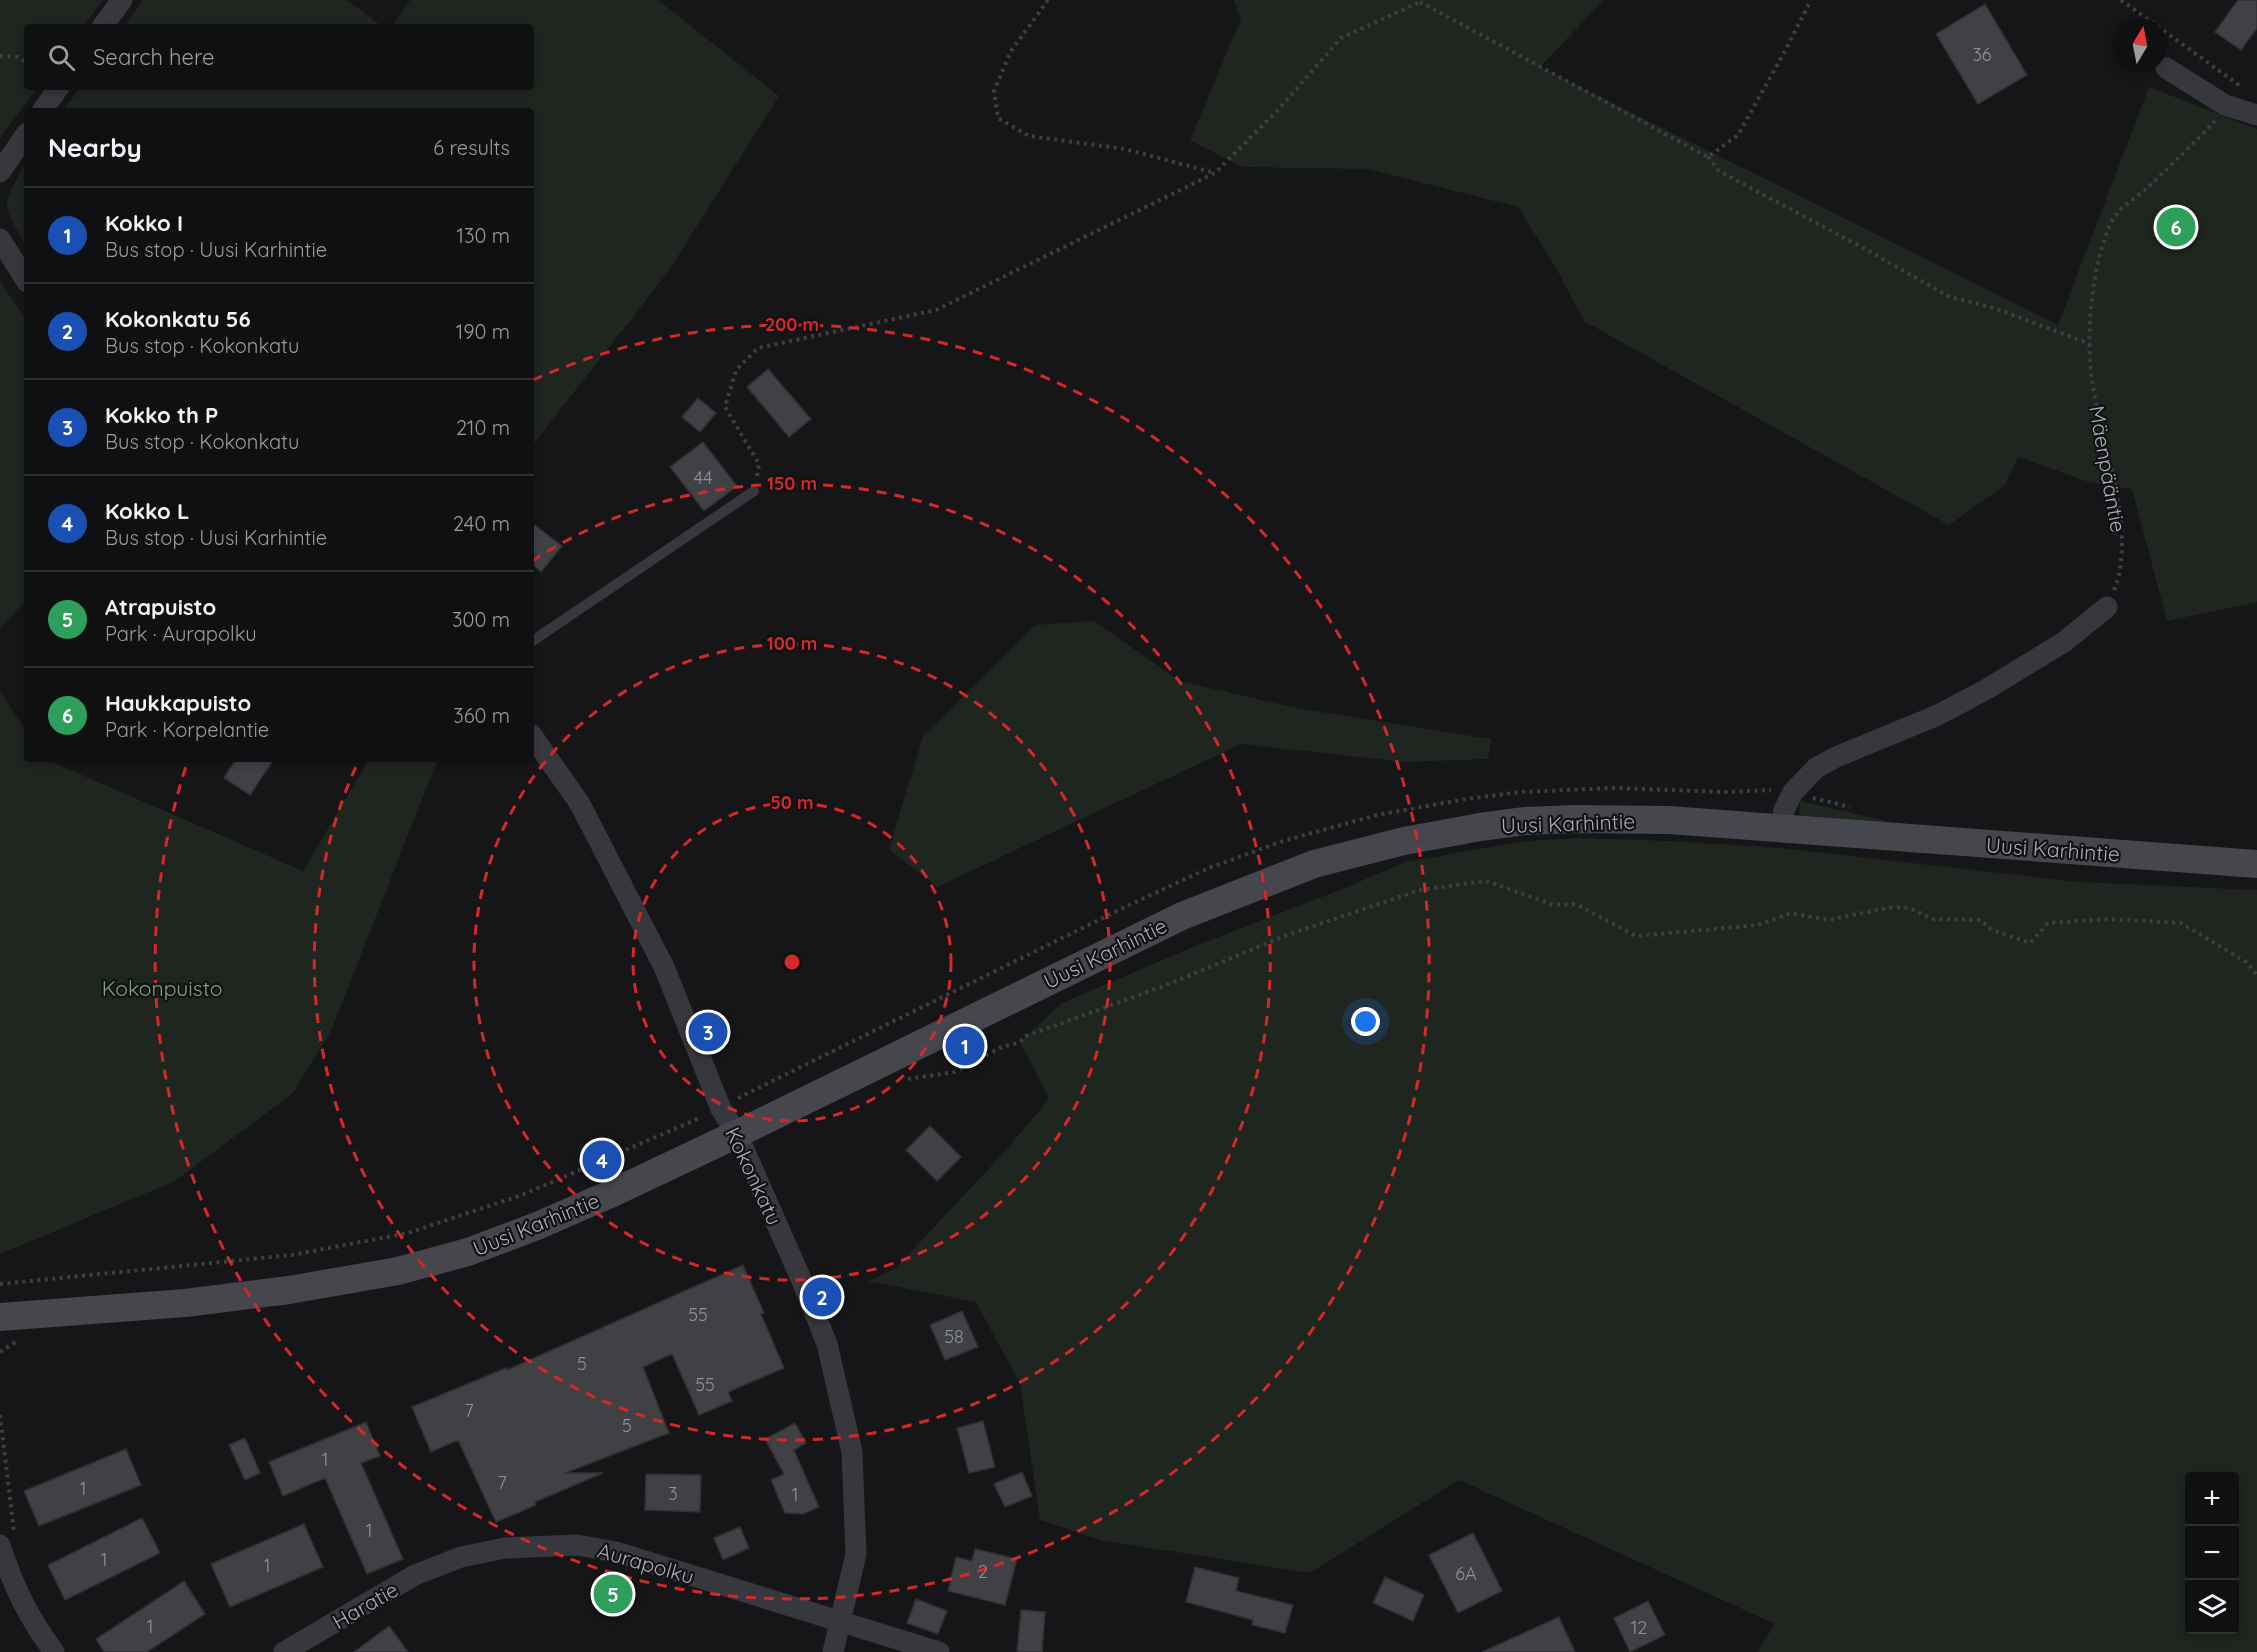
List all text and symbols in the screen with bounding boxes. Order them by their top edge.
north arrow [2113,18,2167,72]
search box [24,24,534,90]
icon: search [45,41,78,74]
text: Search here [93,43,214,71]
house number: 36 [1972,43,1992,66]
text: Nearby [48,131,142,164]
text: 6 results [433,135,510,160]
pin: 6 [2156,204,2196,250]
text: Kokko I [105,209,183,237]
text: 1 [64,223,71,248]
text: 130 m [457,223,510,248]
text: Bus stop · Uusi Karhintie [105,237,327,262]
text: Kokonkatu 56 [105,305,251,333]
text: 200 m [765,313,819,336]
text: 2 [62,319,73,344]
text: 190 m [456,319,510,344]
text: Bus stop · Kokonkatu [105,333,299,358]
text: Kokko th P [105,401,218,429]
street label: Mäenpääntie [2084,404,2132,534]
text: 3 [62,415,73,440]
text: 210 m [456,415,510,440]
text: Bus stop · Kokonkatu [105,429,299,454]
house number: 44 [694,466,712,489]
text: 150 m [767,472,817,495]
text: Kokko L [105,497,189,525]
text: 4 [62,511,73,536]
text: 240 m [453,511,510,536]
text: Bus stop · Uusi Karhintie [105,525,327,550]
text: Atrapuisto [105,593,216,621]
text: 5 [62,607,73,632]
text: 300 m [452,607,510,632]
text: Park · Aurapolku [105,621,257,646]
text: 100 m [767,632,817,655]
text: Haukkapuisto [105,689,251,717]
text: 6 [62,703,73,728]
text: 360 m [453,703,510,728]
text: Park · Korpelantie [105,717,269,742]
text: 50 m [770,791,814,814]
street label: Uusi Karhintie [1501,808,1635,838]
street label: Uusi Karhintie [1985,831,2121,867]
street label: Uusi Karhintie [1039,912,1171,994]
centre of rings [782,952,802,972]
park label: Kokonpuisto [102,975,222,1001]
your location [1351,1007,1380,1036]
pin: 3 [688,1010,728,1054]
pin: 1 [946,1024,984,1068]
street label: Kokonkatu [720,1123,788,1229]
pin: 4 [582,1138,622,1182]
street label: Uusi Karhintie [469,1187,603,1261]
pin: 2 [802,1274,842,1320]
house number: 55 [688,1303,708,1326]
house number: 58 [944,1325,964,1348]
house number: 5 [577,1352,587,1375]
house number: 55 [695,1373,715,1396]
house number: 7 [464,1399,474,1422]
house number: 5 [622,1414,632,1437]
house number: 1 [322,1448,328,1471]
house number: 7 [497,1471,507,1494]
map controls [2185,1472,2239,1634]
button: + [2185,1472,2239,1526]
house number: 1 [80,1477,86,1500]
house number: 3 [668,1482,678,1505]
house number: 1 [792,1483,798,1506]
house number: 1 [366,1519,372,1542]
button: − [2185,1526,2239,1580]
street label: Aurapolku [595,1537,697,1589]
house number: 1 [101,1548,107,1571]
house number: 1 [264,1554,270,1577]
house number: 2 [978,1560,988,1583]
house number: 6A [1455,1562,1477,1585]
pin: 5 [594,1572,632,1616]
street label: Haratie [327,1576,403,1634]
button: layers [2185,1580,2239,1634]
house number: 1 [147,1615,153,1638]
house number: 12 [1631,1616,1647,1639]

